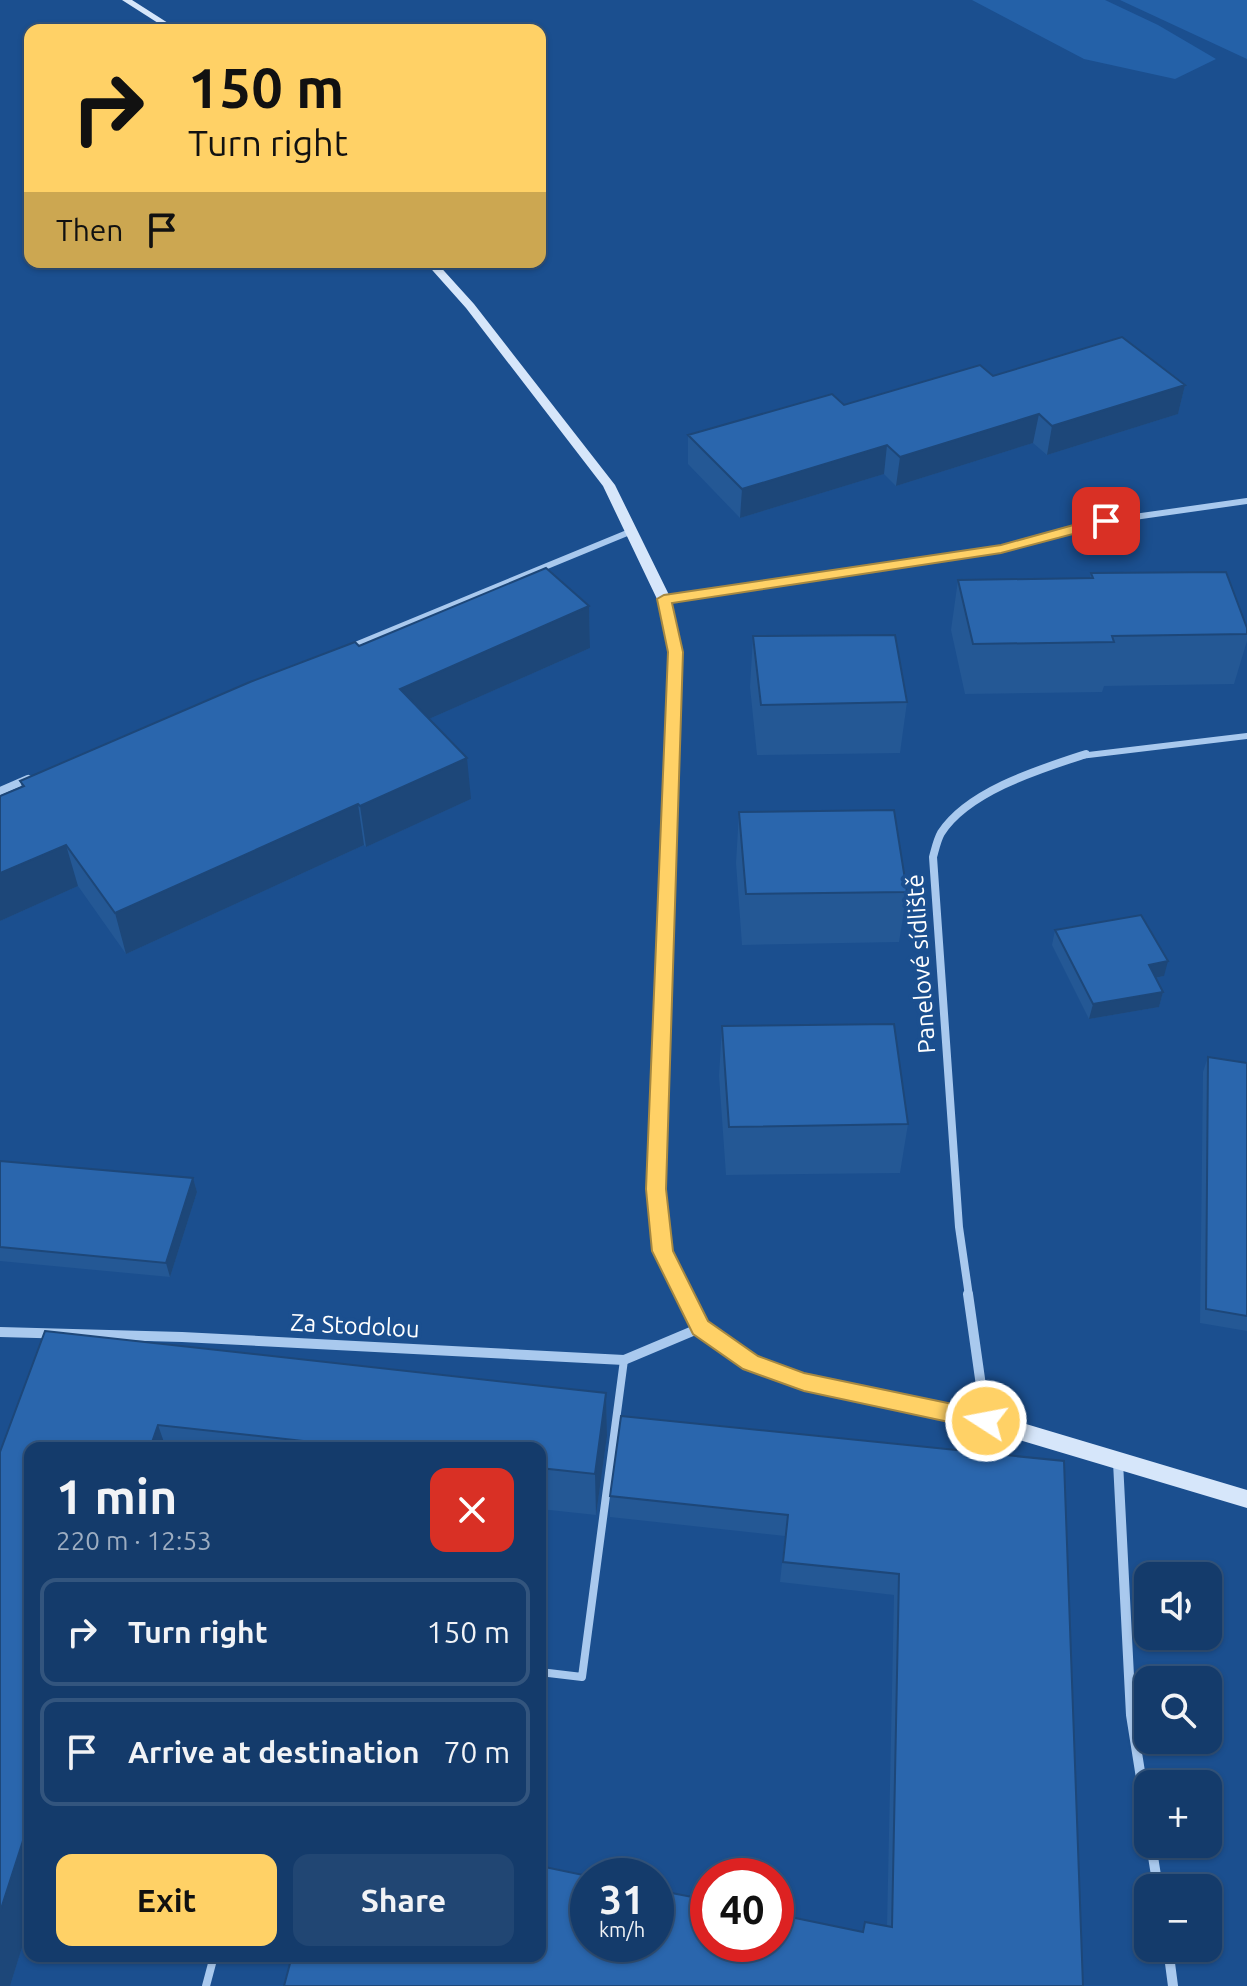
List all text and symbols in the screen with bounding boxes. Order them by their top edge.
icon: right [56,56,160,160]
text: 150 m [188,56,344,119]
text: Turn right [188,122,348,163]
icon: arrive [140,208,184,252]
text: Then [56,213,124,247]
pin [1072,487,1140,555]
icon: arrive [1084,499,1128,543]
street label: Panelové sídliště [901,874,940,1055]
street label: Za Stodolou [290,1309,420,1342]
position arrow [944,1379,1028,1463]
button: close [430,1468,514,1552]
text: 1 min [56,1469,177,1523]
text: 220 m · 12:53 [56,1526,212,1555]
map controls [1134,1562,1222,1962]
button: sound [1134,1562,1222,1650]
icon: right [60,1610,104,1654]
text: Turn right [128,1615,268,1649]
text: 150 m [426,1615,510,1649]
button: search [1134,1666,1222,1754]
icon: arrive [60,1730,104,1774]
text: Arrive at destination [128,1735,420,1769]
text: 70 m [444,1735,510,1769]
button: + [1134,1770,1222,1858]
button: Exit [56,1854,277,1946]
button: Share [293,1854,514,1946]
speed limit sign: 40 [690,1858,794,1962]
button: − [1134,1874,1222,1962]
text: 31 [599,1877,645,1922]
text: km/h [599,1918,645,1941]

